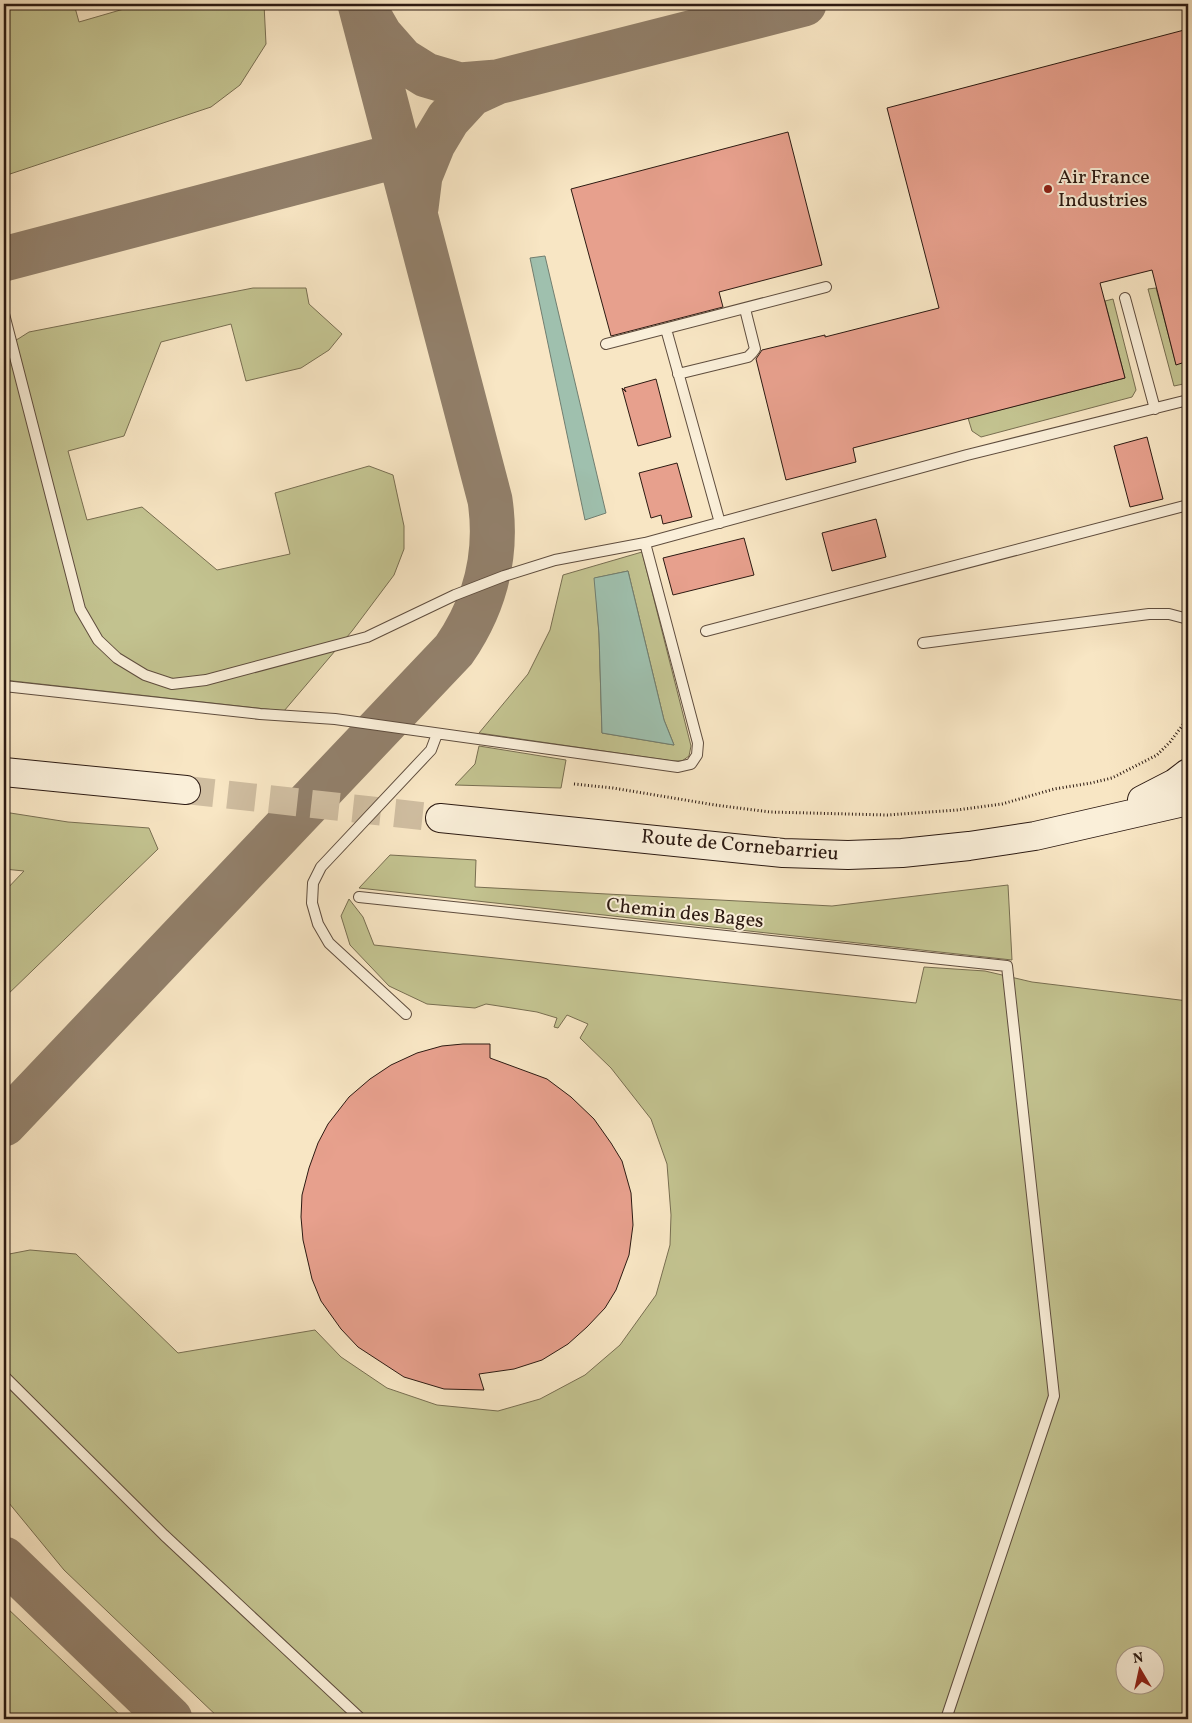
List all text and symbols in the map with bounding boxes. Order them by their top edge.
place label: Air France Industries [1058,164,1150,215]
marker: Air France Industries [1042,183,1054,195]
street label: Route de Cornebarrieu [640,823,840,869]
street label: Chemin des Bages [605,892,765,936]
north arrow [1114,1646,1164,1696]
text: N [1132,1648,1145,1669]

